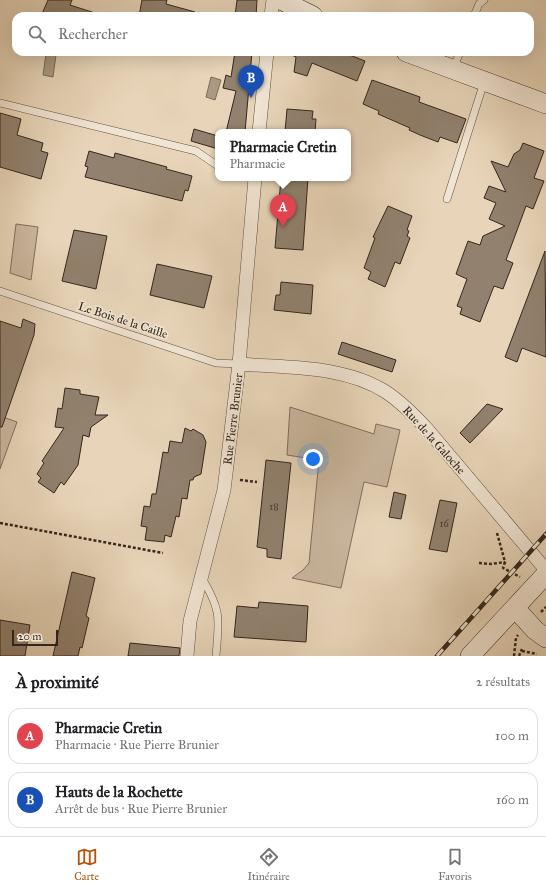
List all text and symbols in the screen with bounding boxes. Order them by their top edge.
search box [12,12,534,56]
icon: search [26,23,48,45]
text: Rechercher [58,25,128,43]
pin: B [238,65,264,98]
popup [215,129,351,181]
text: Pharmacie Cretin [229,138,337,156]
text: Pharmacie [229,156,285,172]
pin: A [270,194,296,227]
street label: Le Bois de la Caille [76,299,170,341]
street label: Rue Pierre Brunier [220,372,246,466]
street label: Rue de la Galoche [400,403,468,477]
your location [303,449,323,469]
house number: 18 [269,501,279,513]
house number: 16 [439,518,449,530]
scale bar [12,628,58,647]
text: 20 m [18,630,41,643]
text: À proximité [16,672,99,693]
text: 2 résultats [476,674,530,690]
text: Pharmacie Cretin [55,719,162,737]
text: A [26,728,34,744]
text: 100 m [495,728,529,744]
text: Pharmacie · Rue Pierre Brunier [55,737,219,753]
text: Hauts de la Rochette [55,783,183,801]
text: B [26,792,34,808]
text: 160 m [496,792,529,808]
text: Arrêt de bus · Rue Pierre Brunier [55,801,227,817]
tab: Carte [74,846,99,883]
tab: Itinéraire [247,846,290,883]
tab: Favoris [438,846,472,883]

